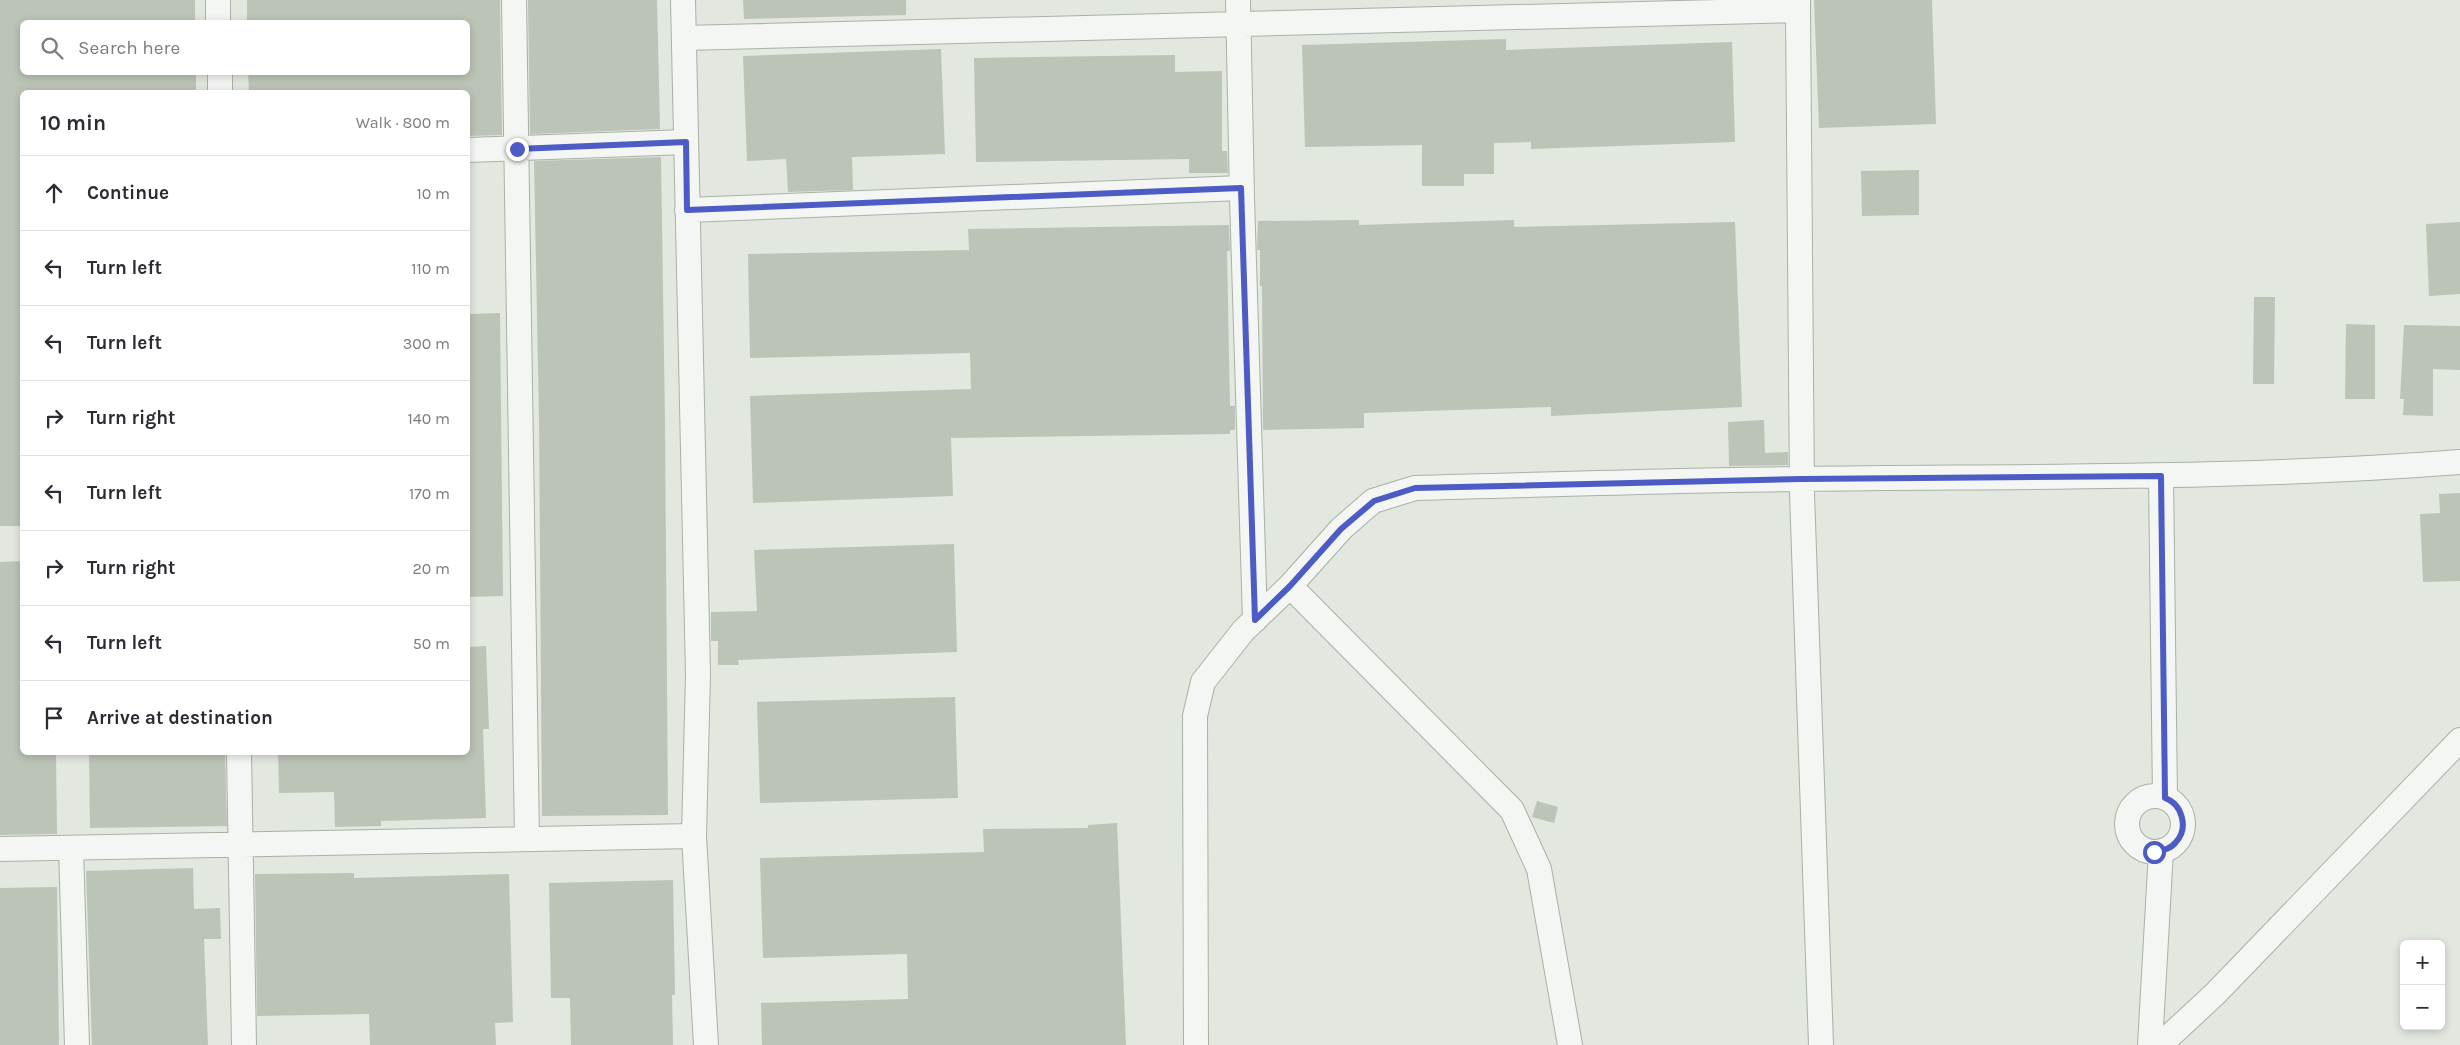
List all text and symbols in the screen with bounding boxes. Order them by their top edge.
search box [20,20,470,75]
icon: search [38,34,66,62]
text: Search here [78,37,180,59]
text: 10 min [40,111,106,135]
text: Walk · 800 m [356,113,450,132]
route end [506,138,529,161]
icon: ahead [40,179,68,207]
text: Continue [87,182,169,204]
text: 10 m [416,184,450,203]
icon: left [40,254,68,282]
text: Turn left [87,257,162,279]
text: 110 m [411,259,450,278]
icon: left [40,329,68,357]
text: Turn left [87,332,162,354]
text: 300 m [403,334,450,353]
icon: right [40,404,68,432]
text: Turn right [87,407,176,429]
text: 140 m [408,409,450,428]
icon: left [40,479,68,507]
text: Turn left [87,482,162,504]
text: 170 m [409,484,450,503]
icon: right [40,554,68,582]
text: Turn right [87,557,176,579]
text: 20 m [412,559,450,578]
icon: left [40,629,68,657]
text: Turn left [87,632,162,654]
text: 50 m [413,634,450,653]
icon: arrive [40,704,68,732]
text: Arrive at destination [87,707,273,729]
route start [2143,841,2166,864]
map controls [2400,940,2445,1030]
button: + [2400,940,2445,985]
button: − [2400,985,2445,1030]

